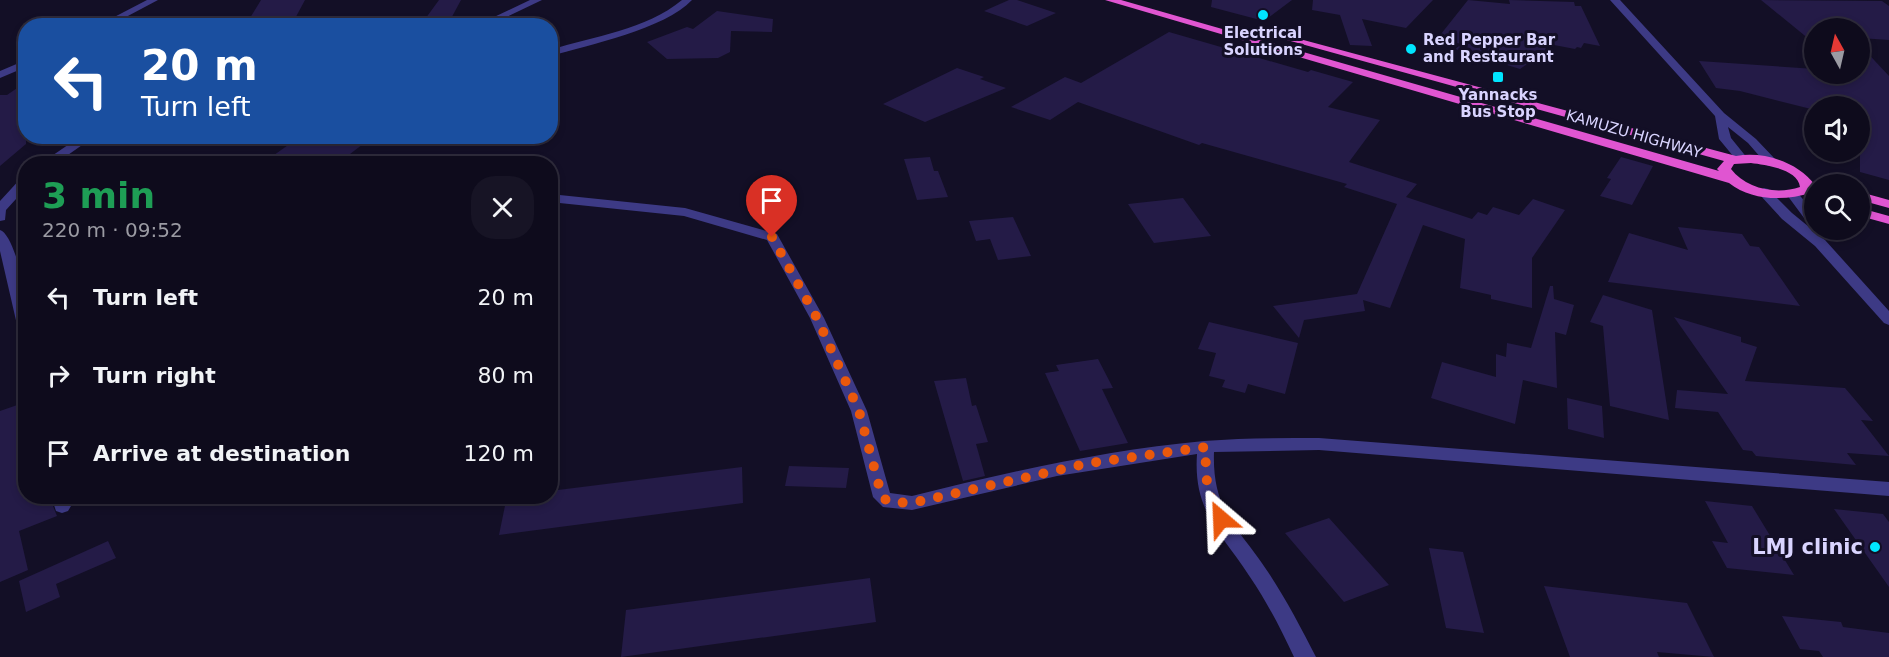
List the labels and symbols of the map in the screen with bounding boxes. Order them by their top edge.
marker: Electrical Solutions [1256,8,1270,22]
north arrow [1804,18,1870,84]
place label: Electrical Solutions [1223,24,1303,59]
place label: Red Pepper Bar and Restaurant [1423,31,1556,66]
marker: Red Pepper Bar and Restaurant [1404,42,1418,56]
marker: Yannacks Bus Stop [1491,70,1505,84]
place label: Yannacks Bus Stop [1458,86,1538,121]
street label: KAMUZU HIGHWAY [1564,106,1705,162]
pin [746,175,797,237]
position arrow [1189,487,1253,551]
place label: LMJ clinic [1752,535,1863,559]
marker: LMJ clinic [1868,540,1882,554]

